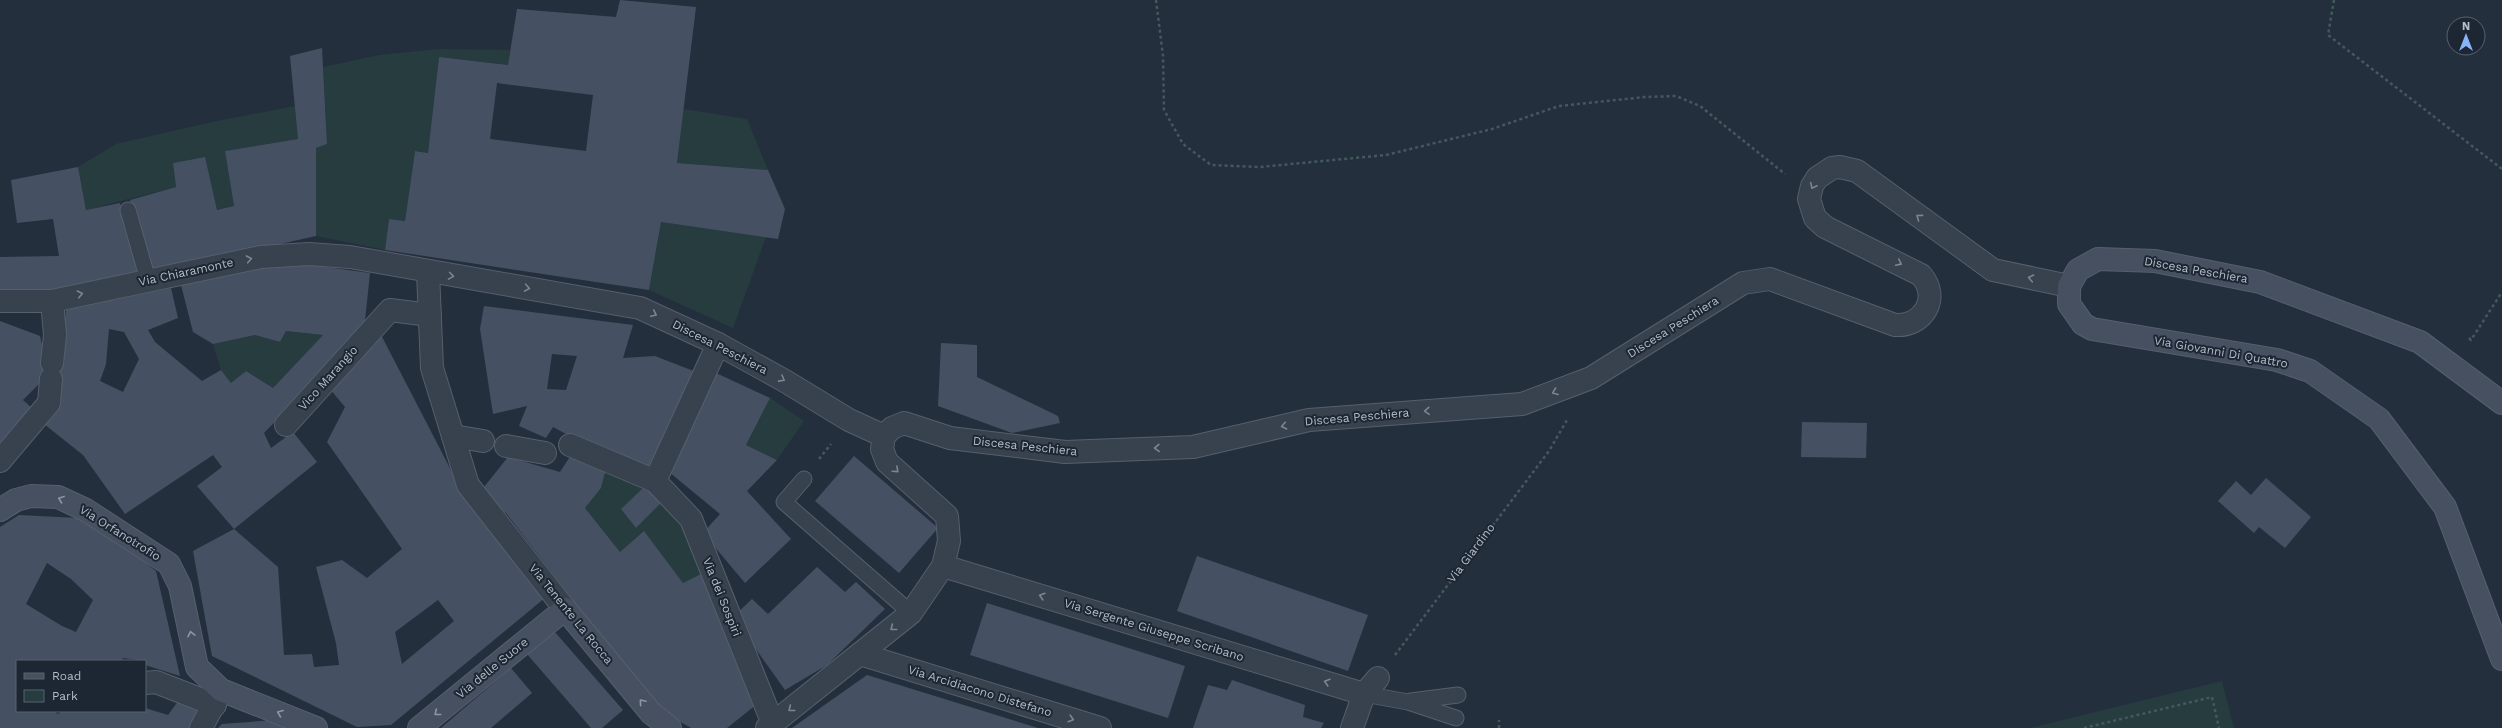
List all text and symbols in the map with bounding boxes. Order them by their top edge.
north arrow [2446,16,2486,56]
text: N [2462,20,2470,33]
one-way arrow [1810,182,1818,189]
one-way arrow [1917,215,1924,222]
street label: Discesa Peschiera [2143,254,2249,286]
street label: Via Chiaramonte [137,255,235,289]
one-way arrow [246,256,252,264]
one-way arrow [1895,258,1902,266]
one-way arrow [448,271,455,279]
one-way arrow [2028,275,2034,283]
one-way arrow [524,284,530,292]
one-way arrow [77,291,83,299]
street label: Discesa Peschiera [1625,293,1721,361]
one-way arrow [650,310,657,318]
street label: Discesa Peschiera [670,317,770,377]
street label: Via Giovanni Di Quattro [2153,333,2289,371]
street label: Vico Marangio [295,343,361,413]
one-way arrow [778,375,785,382]
one-way arrow [1551,387,1558,395]
street label: Discesa Peschiera [1304,405,1410,429]
one-way arrow [1424,406,1430,415]
one-way arrow [1281,421,1288,429]
street label: Discesa Peschiera [972,434,1078,458]
one-way arrow [1154,444,1160,453]
one-way arrow [891,465,899,473]
one-way arrow [58,495,65,503]
street label: Via Orfanotrofio [77,502,163,564]
street label: Via Giardino [1444,521,1498,585]
street label: Via dei Sospiri [700,556,744,638]
street label: Via Tenente La Rocca [526,561,616,667]
one-way arrow [1038,592,1045,601]
street label: Via Sergente Giuseppe Scribano [1062,596,1246,664]
one-way arrow [890,623,897,630]
one-way arrow [187,631,195,637]
street label: Via delle Suore [453,635,531,701]
legend [16,660,146,712]
street label: Via Arcidiacono Distefano [906,662,1054,720]
text: Road [52,669,81,683]
one-way arrow [1323,678,1330,687]
text: Park [52,689,78,703]
one-way arrow [639,699,646,707]
one-way arrow [789,704,796,711]
one-way arrow [434,709,441,716]
one-way arrow [277,710,284,718]
one-way arrow [1067,714,1074,723]

